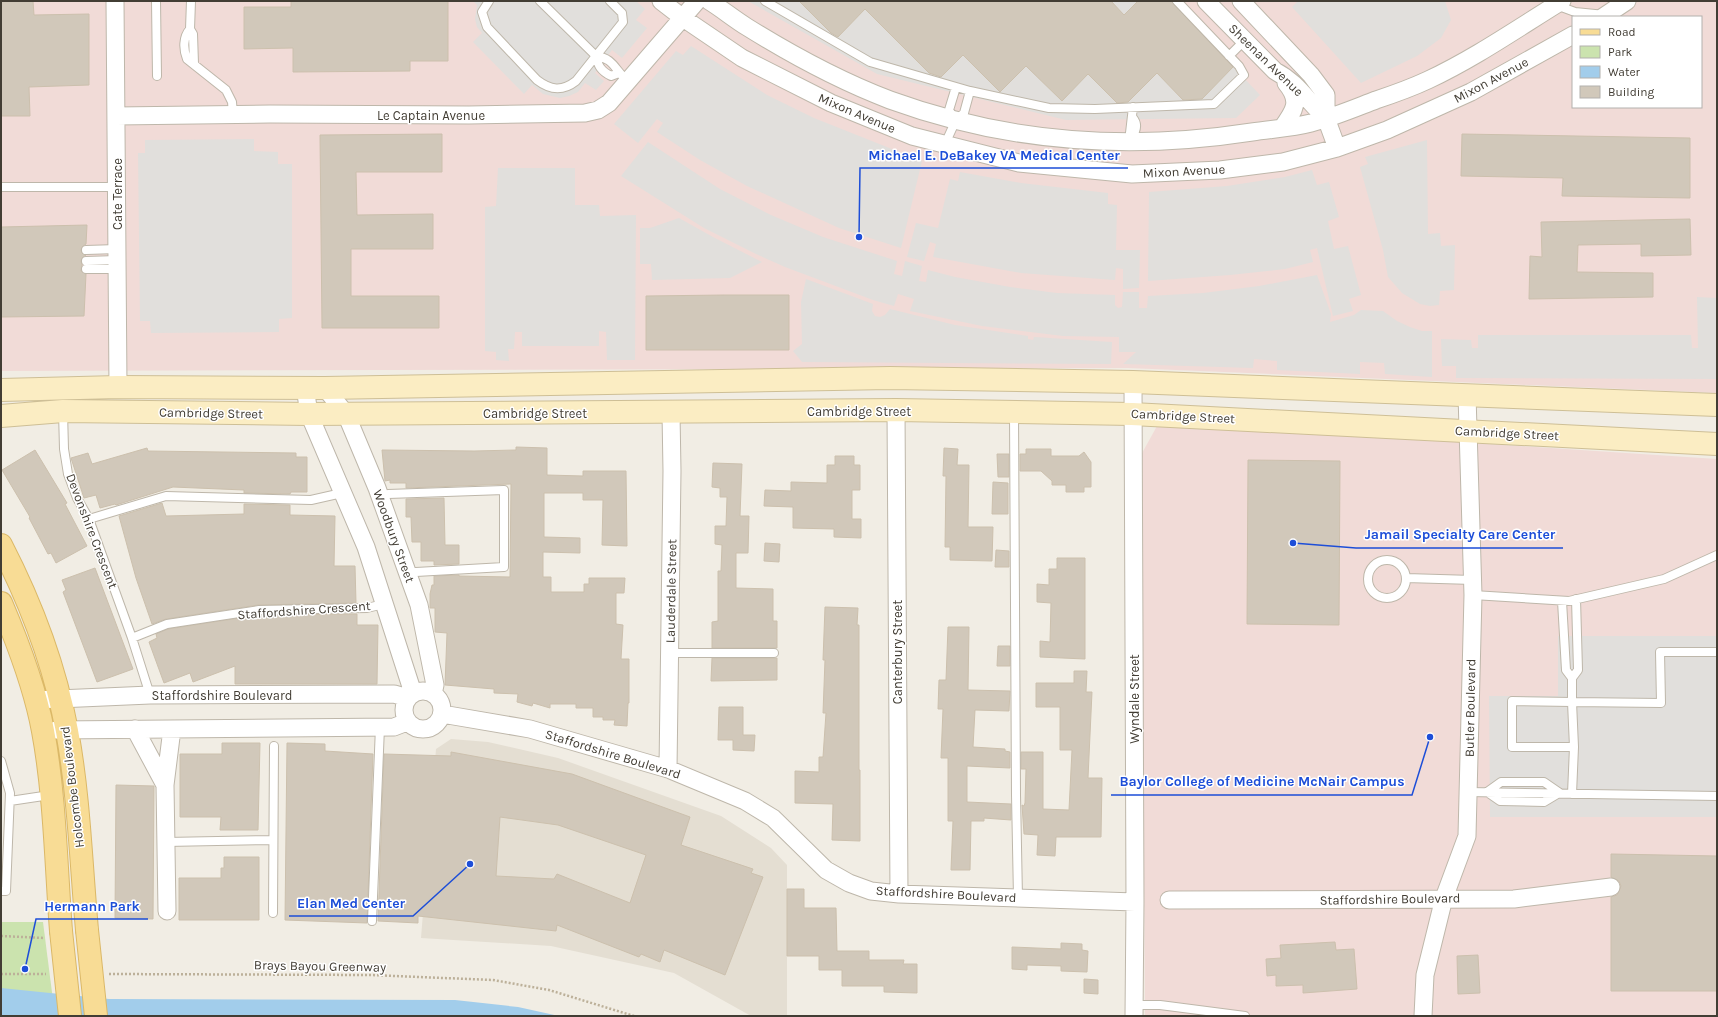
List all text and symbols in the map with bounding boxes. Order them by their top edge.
legend [1572,16,1702,108]
street label: Sheenan Avenue [1226,21,1307,100]
text: Road [1608,25,1636,39]
text: Park [1608,45,1633,59]
street label: Mixon Avenue [1451,54,1531,106]
text: Water [1608,65,1641,79]
text: Building [1608,85,1655,99]
street label: Mixon Avenue [816,90,898,136]
street label: Le Captain Avenue [377,108,485,123]
callout: Michael E. DeBakey VA Medical Center [860,142,1128,168]
text: Michael E. DeBakey VA Medical Center [868,147,1120,164]
street label: Cate Terrace [110,158,125,230]
street label: Mixon Avenue [1142,161,1226,181]
street label: Cambridge Street [807,404,911,419]
street label: Cambridge Street [159,405,263,421]
street label: Cambridge Street [483,406,587,421]
street label: Cambridge Street [1131,406,1235,426]
street label: Cambridge Street [1455,423,1559,443]
street label: Devonshire Crescent [63,471,121,591]
street label: Woodbury Street [370,487,418,585]
callout: Jamail Specialty Care Center [1356,522,1563,548]
text: Jamail Specialty Care Center [1365,526,1556,543]
street label: Lauderdale Street [663,539,679,643]
street label: Staffordshire Crescent [237,598,371,622]
street label: Canterbury Street [890,600,905,704]
street label: Wyndale Street [1127,654,1142,744]
street label: Butler Boulevard [1462,659,1478,757]
street label: Staffordshire Boulevard [152,688,292,703]
street label: Holcombe Boulevard [57,725,87,849]
street label: Staffordshire Boulevard [543,726,683,782]
callout: Baylor College of Medicine McNair Campus [1111,769,1412,795]
text: Baylor College of Medicine McNair Campus [1119,773,1405,790]
street label: Staffordshire Boulevard [875,883,1017,905]
callout: Elan Med Center [289,890,413,916]
street label: Staffordshire Boulevard [1319,890,1461,908]
callout: Hermann Park [36,893,148,919]
text: Elan Med Center [297,895,406,912]
text: Hermann Park [44,898,140,915]
street label: Brays Bayou Greenway [254,957,386,975]

